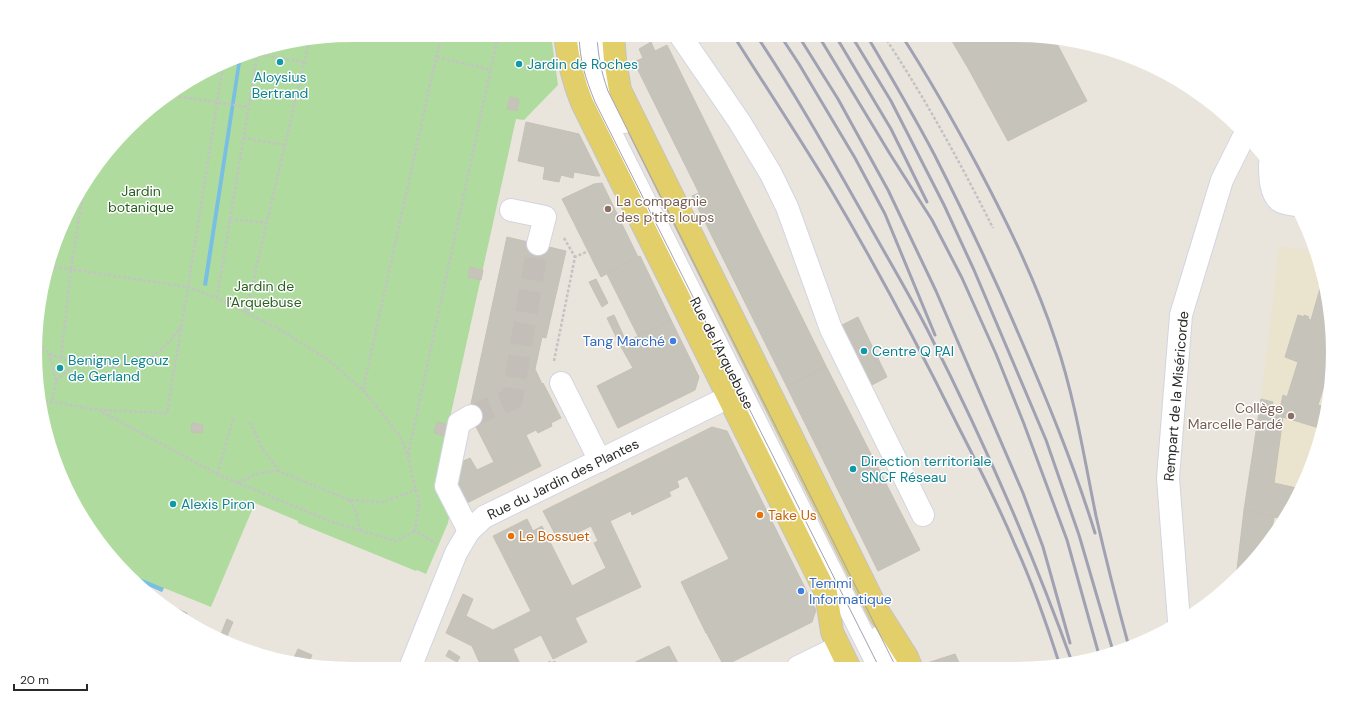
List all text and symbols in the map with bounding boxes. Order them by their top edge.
place label: Jardin de Roches [527,55,638,73]
marker: Aloysius Bertrand [275,57,285,67]
marker: Jardin de Roches [514,59,524,69]
place label: Aloysius Bertrand [252,68,308,102]
park label: Jardin botanique [108,182,174,216]
place label: La compagnie des p'tits loups [616,192,714,226]
marker: La compagnie des p'tits loups [603,204,613,214]
park label: Jardin de l'Arquebuse [226,277,302,311]
street label: Rue de l'Arquebuse [686,294,758,412]
street label: Rempart de la Miséricorde [1160,310,1192,482]
place label: Tang Marché [583,332,665,350]
marker: Tang Marché [668,336,678,346]
place label: Centre Q PAI [872,342,954,360]
marker: Centre Q PAI [859,346,869,356]
place label: Benigne Legouz de Gerland [68,351,169,385]
marker: Benigne Legouz de Gerland [55,363,65,373]
place label: Collège Marcelle Pardé [1188,399,1283,433]
marker: Collège Marcelle Pardé [1286,411,1296,421]
street label: Rue du Jardin des Plantes [484,434,642,524]
place label: Direction territoriale SNCF Réseau [861,452,991,486]
marker: Direction territoriale SNCF Réseau [848,464,858,474]
place label: Alexis Piron [181,495,255,513]
marker: Alexis Piron [168,499,178,509]
place label: Take Us [768,506,817,524]
marker: Take Us [755,510,765,520]
place label: Le Bossuet [519,527,590,545]
marker: Le Bossuet [506,531,516,541]
place label: Temmi Informatique [809,574,892,608]
marker: Temmi Informatique [796,586,806,596]
scale bar [14,666,87,692]
text: 20 m [20,672,49,688]

